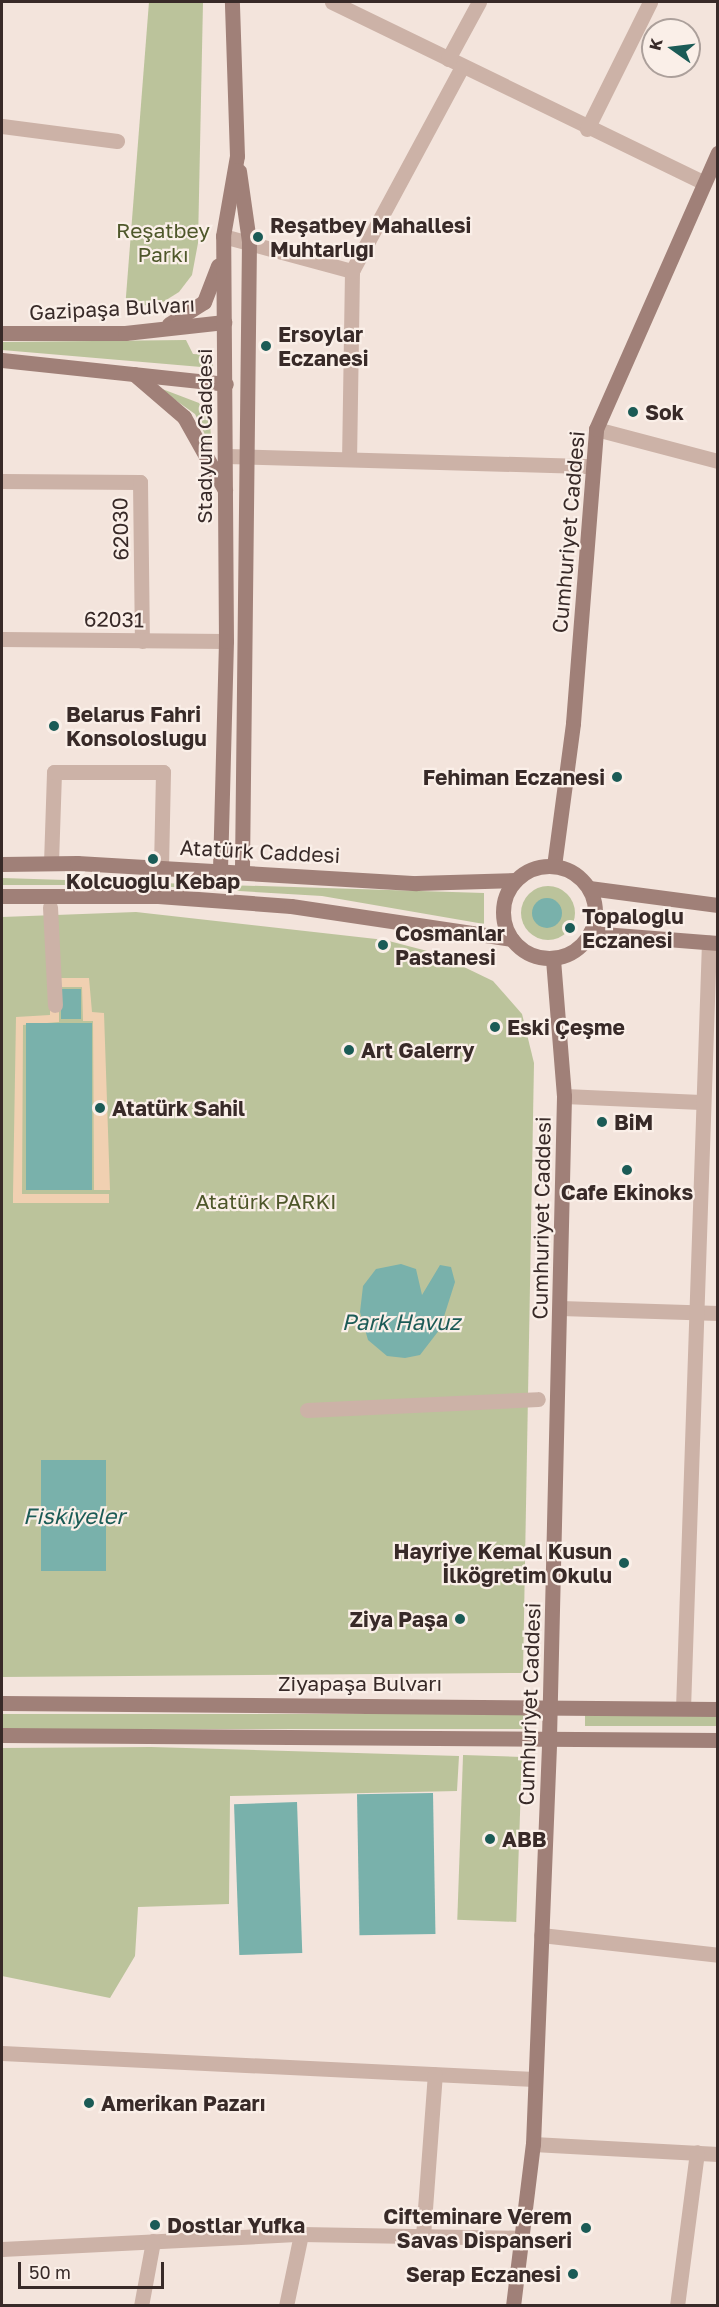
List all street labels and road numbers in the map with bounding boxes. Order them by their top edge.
street label: Gazipaşa Bulvarı [28,291,196,325]
street label: Stadyum Caddesi [191,348,217,524]
street label: Cumhuriyet Caddesi [547,430,589,634]
street label: 62030 [107,497,133,561]
street label: 62031 [84,606,144,632]
street label: Atatürk Caddesi [179,834,341,868]
street label: Cumhuriyet Caddesi [527,1116,555,1320]
street label: Cumhuriyet Caddesi [513,1602,545,1806]
street label: Ziyapaşa Bulvarı [278,1670,442,1696]

